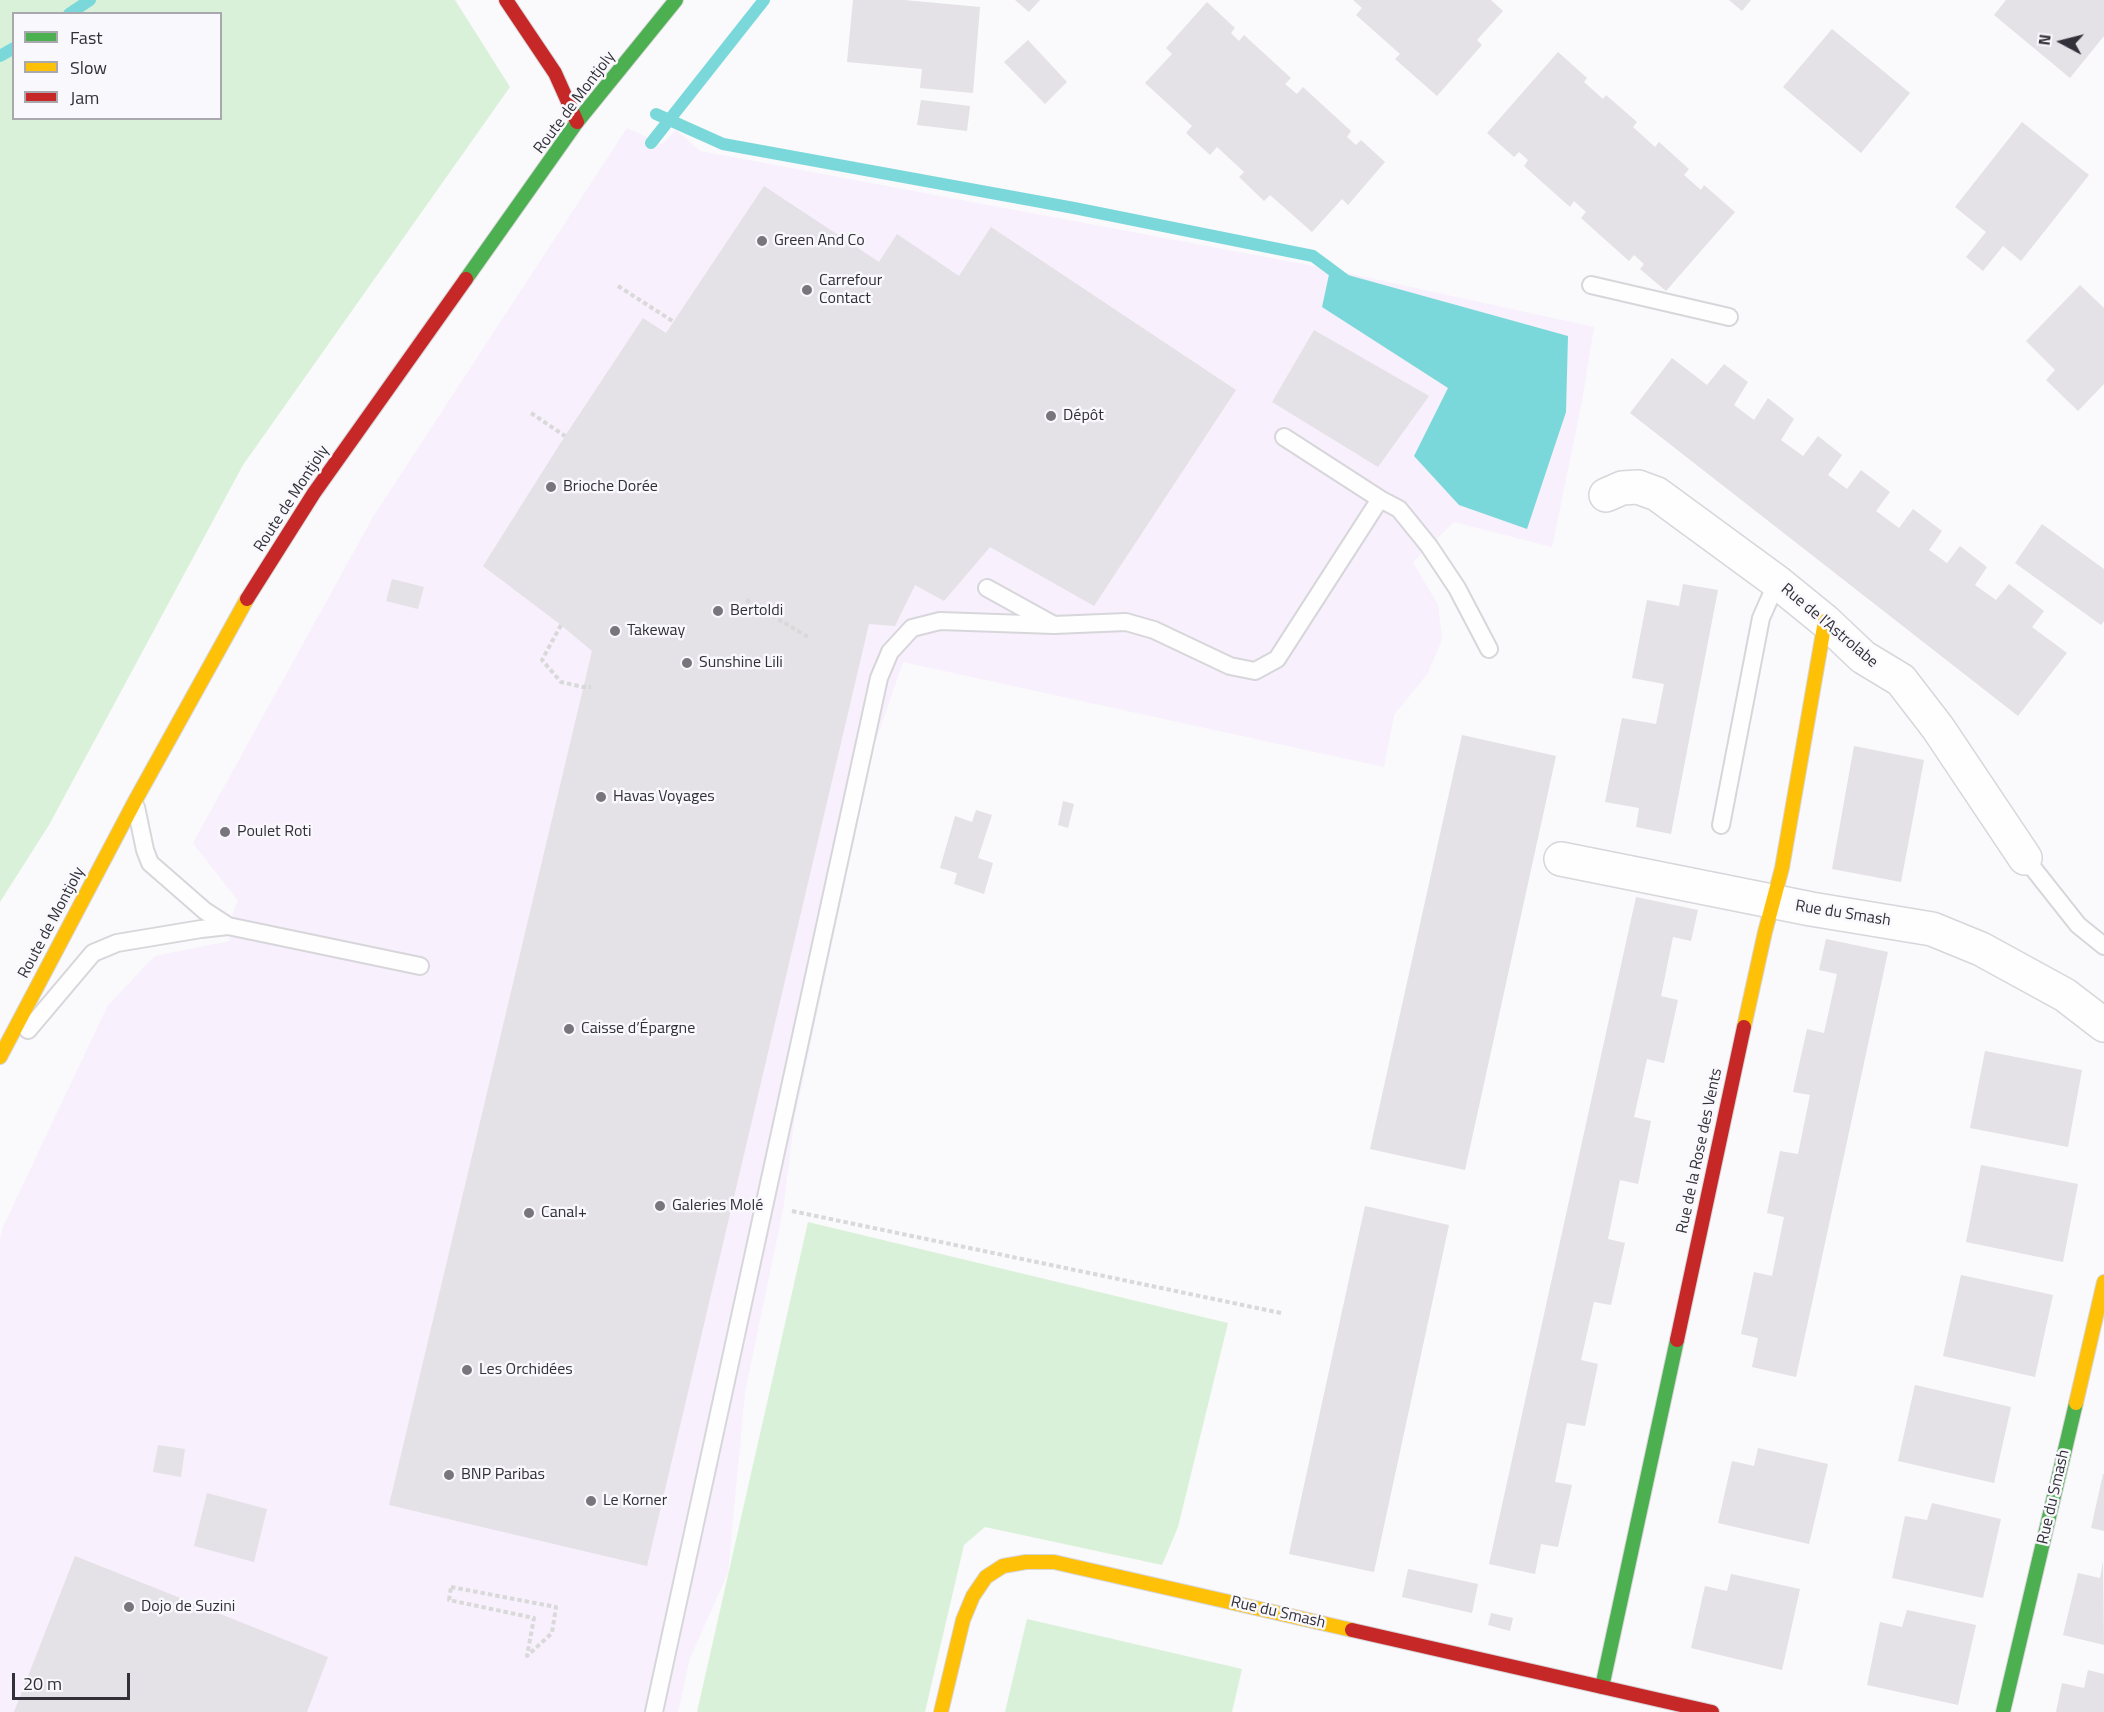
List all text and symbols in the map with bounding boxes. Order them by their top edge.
legend [12,12,222,120]
north arrow [2032,12,2092,72]
text: Fast [70,24,103,51]
text: N [2032,33,2057,47]
street label: Route de Montjoly [530,48,620,158]
text: Slow [70,54,107,81]
text: Jam [70,84,99,111]
place label: Green And Co [774,231,865,251]
marker: Green And Co [755,234,769,248]
place label: Carrefour Contact [819,271,882,309]
marker: Carrefour Contact [800,283,814,297]
place label: Dépôt [1063,406,1104,426]
marker: Dépôt [1044,409,1058,423]
street label: Route de Montjoly [250,442,334,556]
place label: Brioche Dorée [563,477,658,497]
marker: Brioche Dorée [544,480,558,494]
street label: Rue de l’Astrolabe [1777,580,1881,672]
place label: Bertoldi [730,601,783,621]
marker: Bertoldi [711,604,725,618]
place label: Takeway [627,621,685,641]
marker: Takeway [608,624,622,638]
place label: Sunshine Lili [699,653,783,673]
marker: Sunshine Lili [680,656,694,670]
place label: Havas Voyages [613,787,715,807]
marker: Havas Voyages [594,790,608,804]
place label: Poulet Roti [237,822,311,842]
marker: Poulet Roti [218,825,232,839]
street label: Route de Montjoly [15,864,89,982]
street label: Rue du Smash [1794,897,1892,931]
place label: Caisse d’Épargne [581,1019,695,1039]
marker: Caisse d’Épargne [562,1022,576,1036]
street label: Rue de la Rose des Vents [1673,1067,1727,1235]
place label: Galeries Molé [672,1196,763,1216]
marker: Galeries Molé [653,1199,667,1213]
place label: Canal+ [541,1203,587,1223]
marker: Canal+ [522,1206,536,1220]
place label: Les Orchidées [479,1360,573,1380]
marker: Les Orchidées [460,1363,474,1377]
street label: Rue du Smash [2034,1448,2074,1546]
place label: BNP Paribas [461,1465,545,1485]
marker: BNP Paribas [442,1468,456,1482]
place label: Le Korner [603,1491,667,1511]
marker: Le Korner [584,1494,598,1508]
street label: Rue du Smash [1229,1593,1327,1633]
place label: Dojo de Suzini [141,1597,235,1617]
marker: Dojo de Suzini [122,1600,136,1614]
scale bar [15,1661,134,1699]
text: 20 m [23,1670,62,1697]

